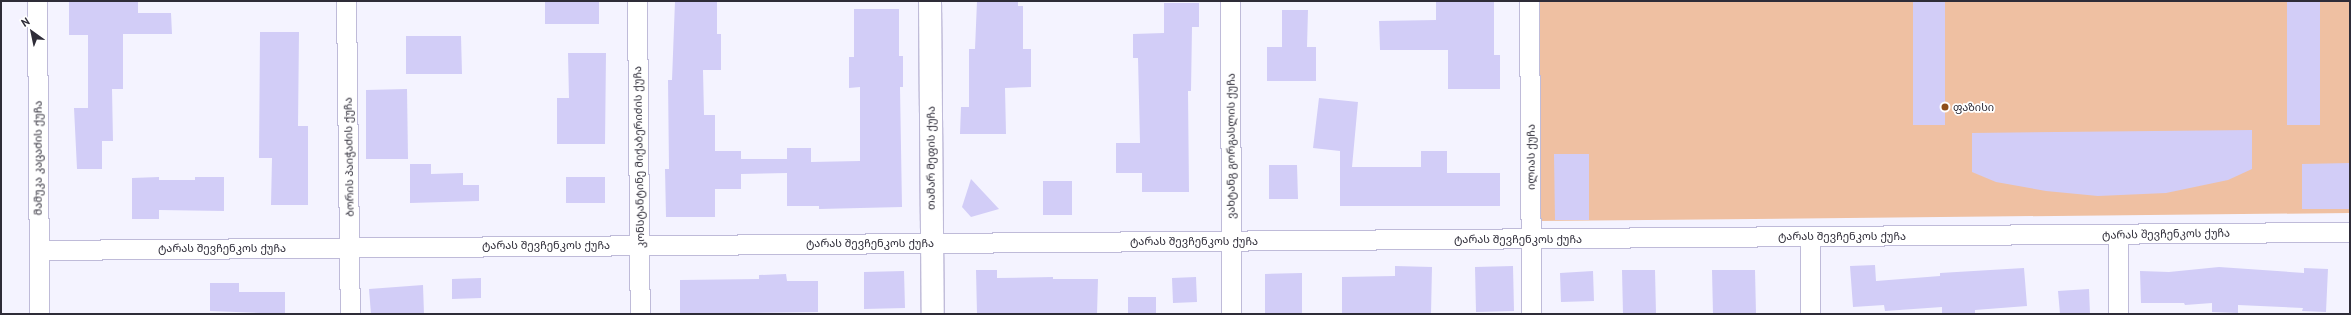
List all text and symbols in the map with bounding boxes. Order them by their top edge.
north arrow [12,12,52,52]
text: N [19,14,32,30]
street label: კონსტანტინე მიქაბერიძის ქუჩა [631,66,647,248]
street label: ვახტანგ გორგასლის ქუჩა [1224,73,1238,219]
street label: ბორის პაიჭაძის ქუჩა [341,97,357,217]
place label: ფაზისი [1953,100,1994,114]
street label: მამუკა კაცაძის ქუჩა [31,101,45,215]
marker: ფაზისი [1940,102,1950,112]
street label: თამარ მეფის ქუჩა [924,106,938,210]
street label: ილიას ქუჩა [1524,124,1538,190]
street label: ტარას შევჩენკოს ქუჩა [2102,226,2230,242]
street label: ტარას შევჩენკოს ქუჩა [1778,229,1906,243]
street label: ტარას შევჩენკოს ქუჩა [1454,232,1582,246]
street label: ტარას შევჩენკოს ქუჩა [1130,234,1258,248]
street label: ტარას შევჩენკოს ქუჩა [806,236,934,250]
street label: ტარას შევჩენკოს ქუჩა [482,238,610,252]
street label: ტარას შევჩენკოს ქუჩა [158,241,286,255]

